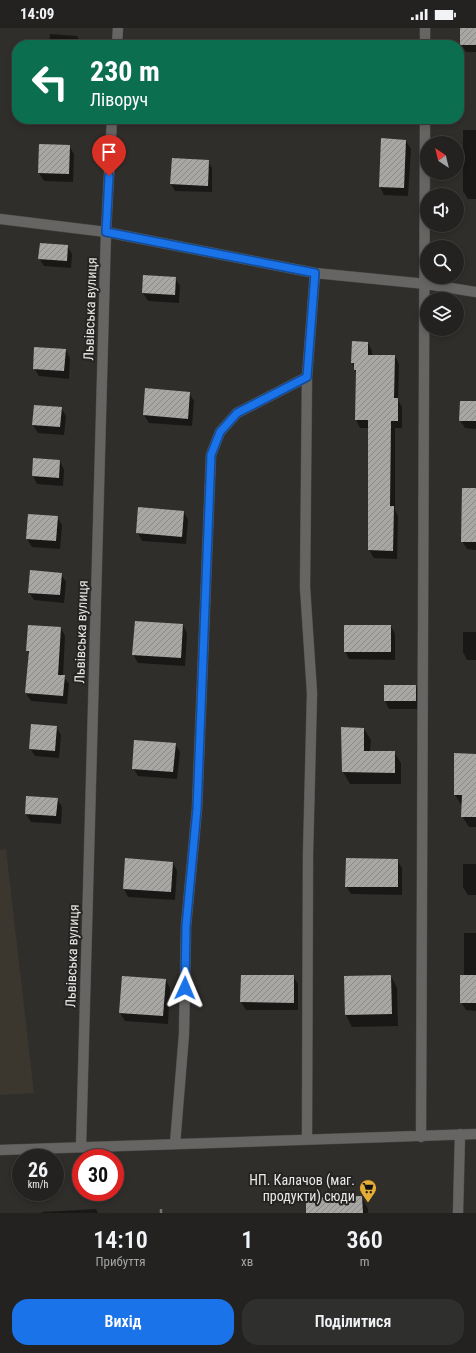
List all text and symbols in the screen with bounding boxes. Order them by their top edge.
text: 14:09 [20,5,54,23]
text: 230 m [90,55,160,88]
icon: left [24,56,76,108]
text: Ліворуч [90,89,148,110]
pin [92,135,126,176]
north arrow [420,136,464,180]
map controls [420,136,464,336]
icon: arrive [98,141,120,163]
button: sound [420,188,464,232]
button: search [420,240,464,284]
street label: Львівська вулиця [80,257,100,361]
button: layers [420,292,464,336]
street label: Львівська вулиця [71,580,91,684]
street label: Львівська вулиця [62,904,82,1008]
position arrow [164,967,206,1009]
speed limit sign: 30 [72,1149,124,1201]
text: 26 [28,1158,48,1182]
place label: НП. Калачов (маг. продукти) сюди [249,1172,355,1205]
supermarket icon: НП. Калачов (маг. продукти) сюди [358,1178,378,1203]
text: km/h [28,1179,48,1190]
text: 14:10 [93,1226,148,1254]
text: 1 [241,1226,253,1254]
text: 360 [347,1226,383,1254]
text: Прибуття [95,1254,146,1269]
text: хв [241,1254,253,1269]
text: m [360,1254,370,1269]
button: Вихід [12,1299,234,1345]
button: Поділитися [242,1299,464,1345]

